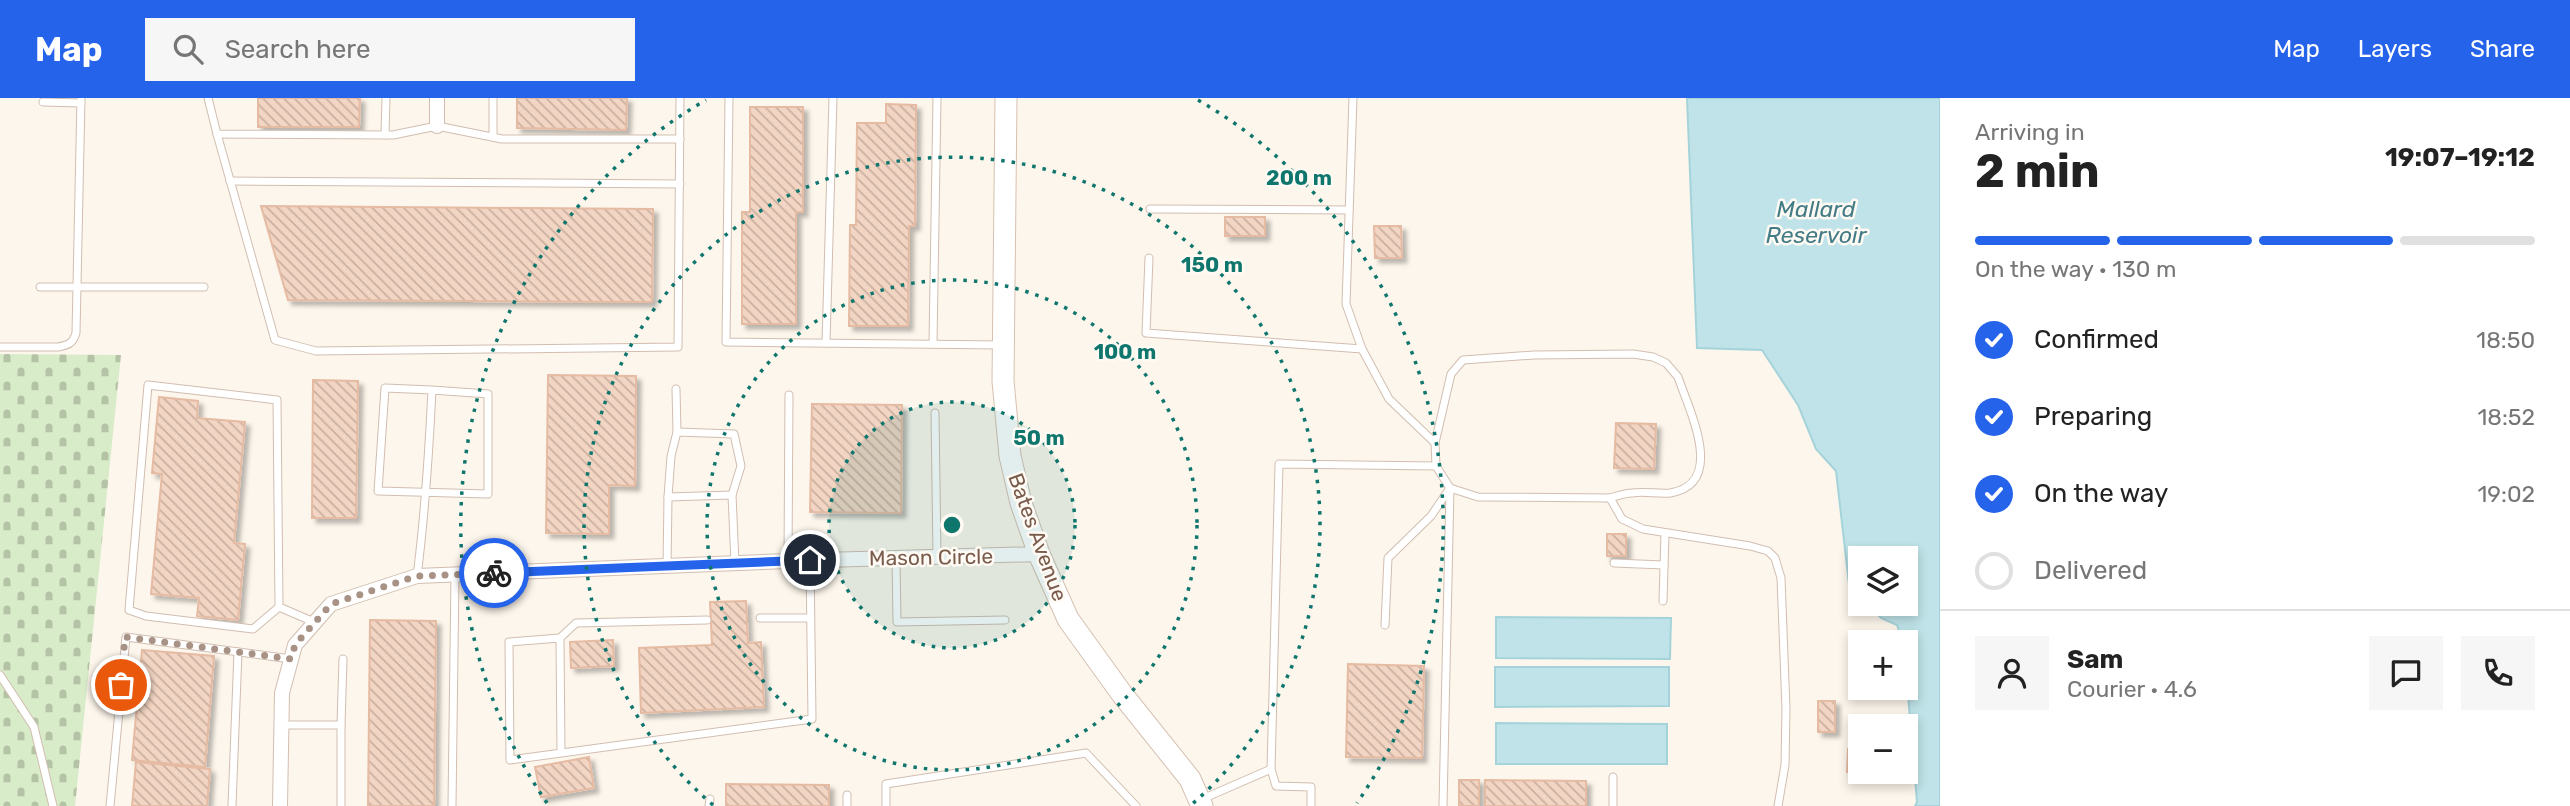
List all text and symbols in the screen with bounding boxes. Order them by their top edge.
search box [145,18,635,81]
text: Map [35,30,103,69]
icon: search [169,30,207,68]
text: Search here [225,34,370,65]
text: Map [2273,35,2320,63]
text: Layers [2358,35,2432,63]
text: Share [2470,35,2535,63]
text: Arriving in [1975,118,2085,146]
text: 19:07–19:12 [2385,142,2535,173]
text: 2 min [1975,144,2100,199]
text: 200 m [1266,165,1332,190]
water label: Mallard Reservoir [1766,195,1868,249]
text: 150 m [1181,252,1243,277]
text: On the way · 130 m [1975,255,2176,283]
icon: check [1975,321,2013,359]
text: Confirmed [2034,324,2159,355]
text: 18:50 [2476,326,2535,354]
text: 100 m [1094,339,1156,364]
icon: check [1975,398,2013,436]
text: Preparing [2034,401,2152,432]
text: 18:52 [2477,403,2535,431]
text: 50 m [1013,425,1065,450]
street label: Bates Avenue [1003,470,1073,604]
icon: check [1975,475,2013,513]
text: On the way [2034,478,2168,509]
text: 19:02 [2478,480,2535,508]
centre of rings [940,513,964,537]
pin [780,530,840,590]
courier [459,538,529,608]
icon: home [791,541,829,579]
street label: Mason Circle [869,543,993,571]
map controls [1848,546,1918,784]
button: layers [1848,546,1918,616]
icon: bike [475,554,513,592]
text: Delivered [2034,555,2147,586]
button: + [1848,630,1918,700]
button: person [1975,636,2049,710]
button: chat [2369,636,2443,710]
button: phone [2461,636,2535,710]
text: Sam [2067,644,2123,675]
pin [91,655,151,715]
icon: bag [102,666,140,704]
text: Courier · 4.6 [2067,675,2197,703]
button: − [1848,714,1918,784]

